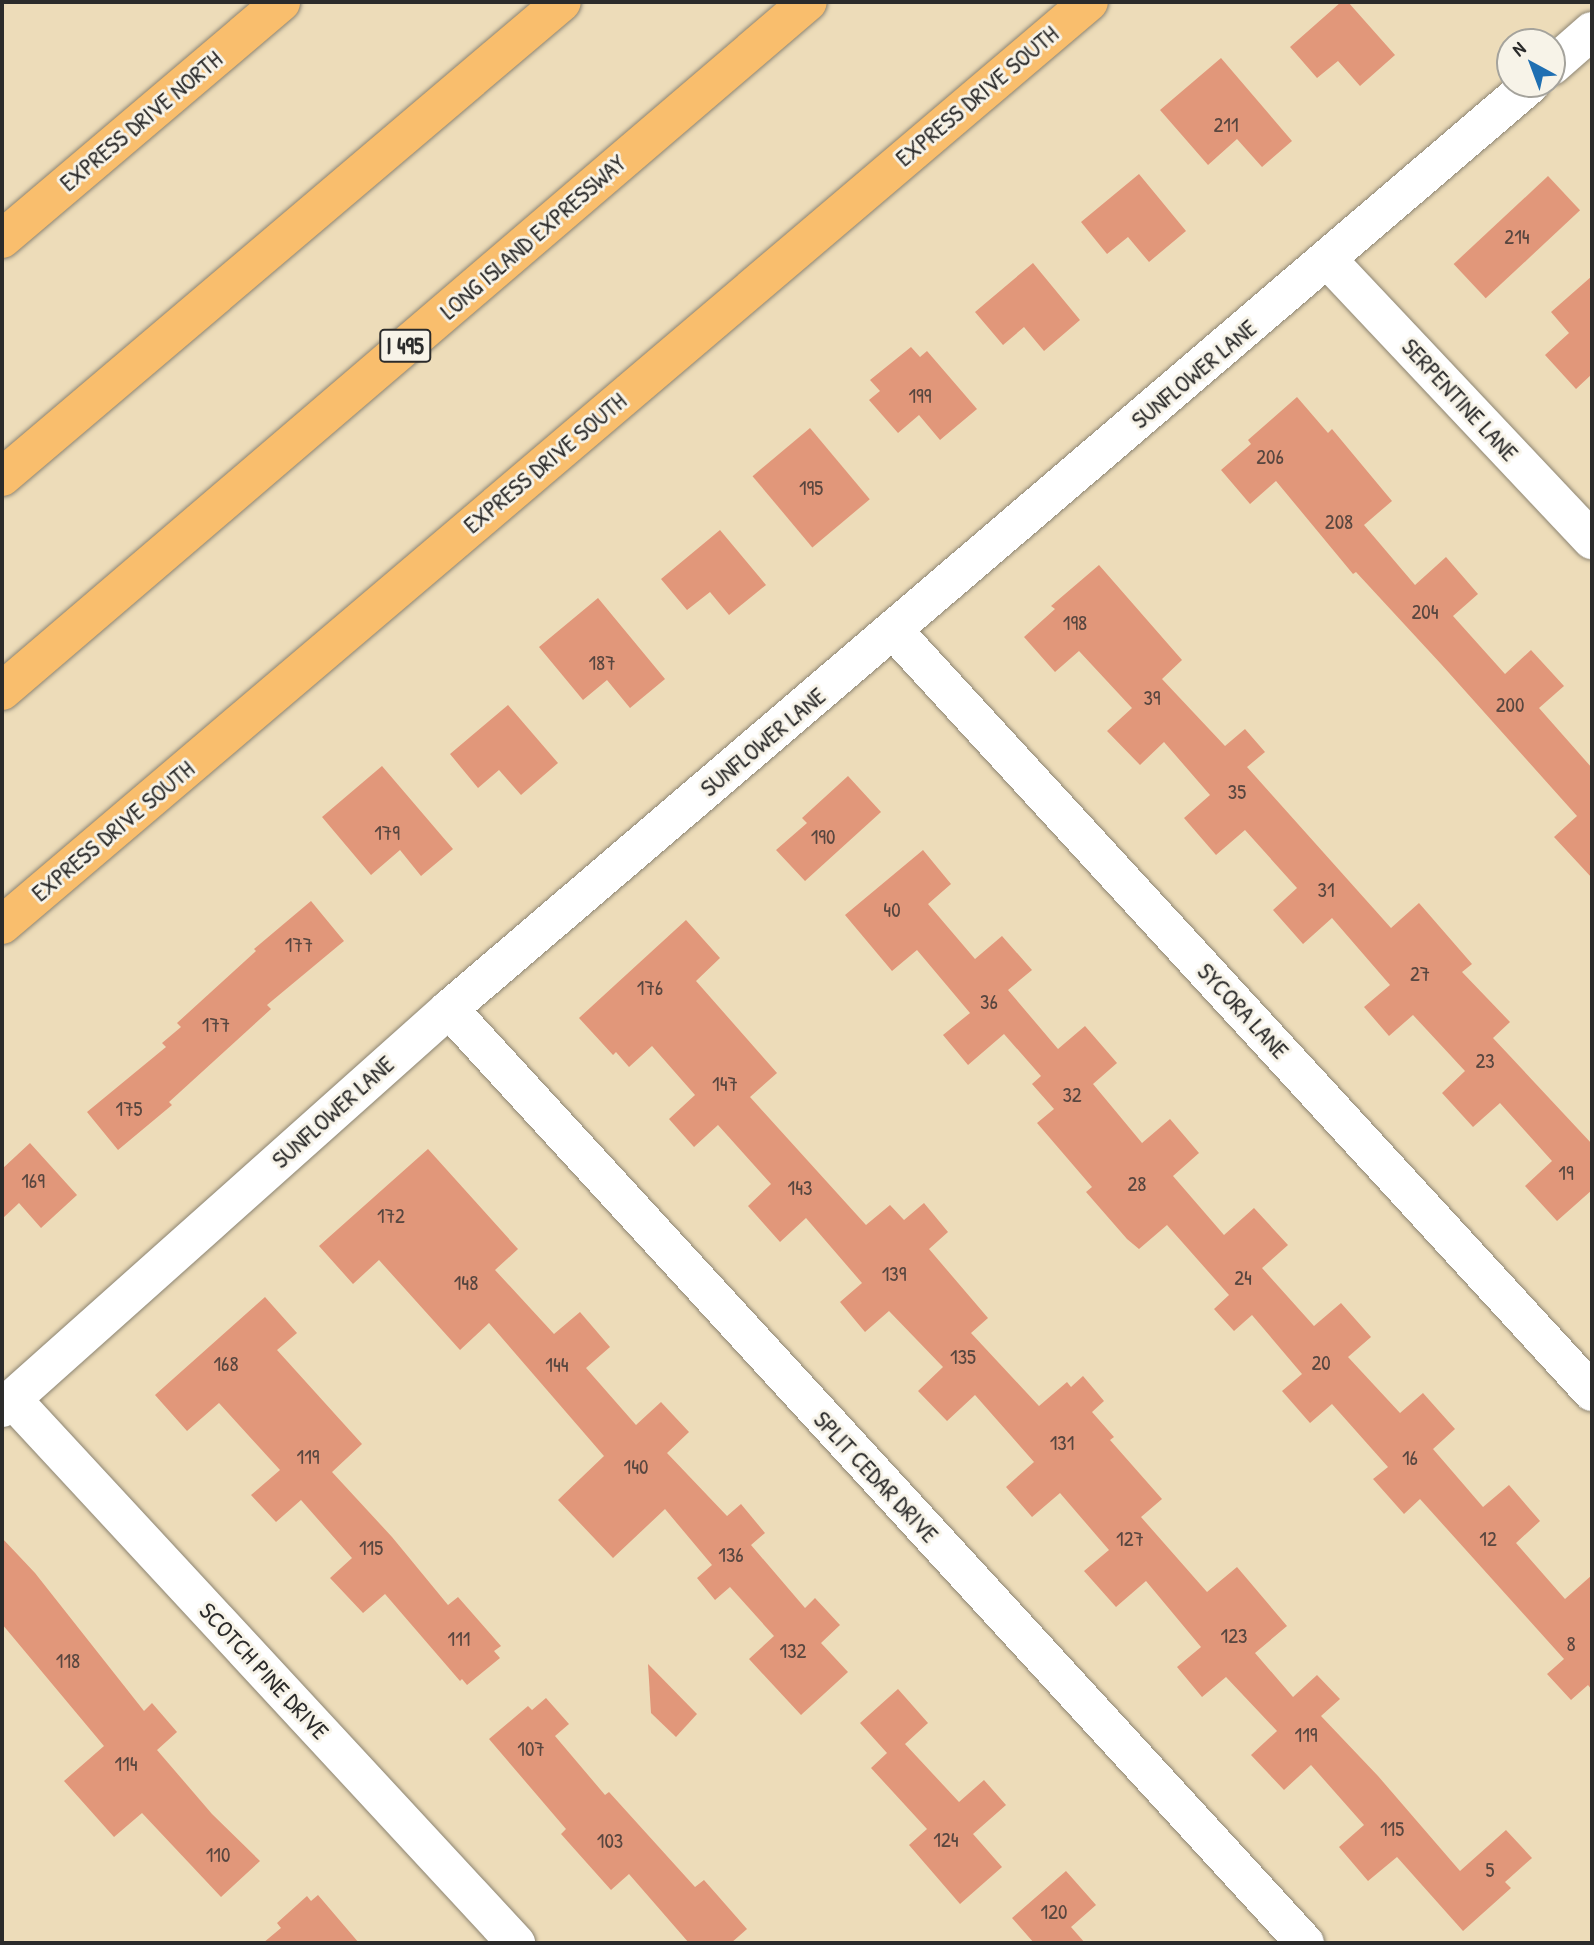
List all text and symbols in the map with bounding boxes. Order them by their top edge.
street label: EXPRESS DRIVE SOUTH [890,20,1064,172]
north arrow [1496,28,1566,98]
text: N [1506,36,1531,62]
street label: EXPRESS DRIVE NORTH [54,45,228,197]
house number: 211 [1213,112,1239,138]
street label: LONG ISLAND EXPRESSWAY [434,149,632,325]
house number: 214 [1504,224,1530,250]
street label: SUNFLOWER LANE [1126,313,1262,435]
road number: I 495 [379,326,431,366]
street label: SERPENTINE LANE [1396,333,1524,467]
house number: 199 [908,383,932,409]
street label: EXPRESS DRIVE SOUTH [458,387,632,539]
house number: 206 [1256,444,1284,470]
house number: 195 [799,475,823,501]
house number: 208 [1325,509,1353,535]
house number: 204 [1411,599,1439,625]
house number: 198 [1063,610,1087,636]
house number: 187 [588,650,616,676]
street label: SUNFLOWER LANE [695,681,831,803]
house number: 39 [1143,685,1161,711]
house number: 200 [1496,692,1524,718]
street label: EXPRESS DRIVE SOUTH [26,755,200,907]
house number: 35 [1228,779,1246,805]
house number: 179 [374,820,400,846]
house number: 190 [811,824,835,850]
house number: 31 [1317,877,1335,903]
house number: 40 [883,897,901,923]
house number: 177 [285,932,313,958]
street label: SYCORA LANE [1191,957,1295,1065]
house number: 27 [1410,961,1430,987]
house number: 176 [637,975,663,1001]
house number: 36 [980,989,998,1015]
house number: 177 [202,1012,230,1038]
house number: 23 [1475,1048,1495,1074]
street label: SUNFLOWER LANE [266,1050,400,1174]
house number: 147 [712,1071,738,1097]
house number: 32 [1062,1082,1082,1108]
house number: 175 [116,1096,142,1122]
house number: 19 [1558,1160,1574,1186]
house number: 169 [21,1168,45,1194]
house number: 28 [1128,1171,1146,1197]
house number: 143 [788,1175,812,1201]
house number: 172 [377,1203,405,1229]
house number: 139 [882,1261,906,1287]
house number: 24 [1234,1265,1252,1291]
house number: 148 [454,1270,478,1296]
house number: 135 [950,1344,976,1370]
house number: 20 [1311,1350,1331,1376]
house number: 168 [213,1351,239,1377]
house number: 144 [545,1352,569,1378]
street label: SPLIT CEDAR DRIVE [808,1405,944,1549]
house number: 131 [1050,1430,1074,1456]
house number: 119 [297,1444,319,1470]
house number: 16 [1402,1445,1418,1471]
house number: 140 [624,1454,648,1480]
house number: 127 [1116,1526,1144,1552]
house number: 12 [1479,1526,1497,1552]
house number: 115 [359,1535,383,1561]
house number: 136 [718,1542,744,1568]
street label: SCOTCH PINE DRIVE [193,1597,335,1745]
house number: 123 [1221,1623,1247,1649]
house number: 111 [448,1626,470,1652]
house number: 8 [1566,1631,1576,1657]
house number: 132 [780,1638,806,1664]
house number: 118 [56,1648,80,1674]
house number: 119 [1295,1722,1317,1748]
house number: 107 [517,1736,545,1762]
house number: 114 [114,1751,138,1777]
house number: 115 [1380,1816,1404,1842]
house number: 124 [933,1827,959,1853]
house number: 103 [597,1828,623,1854]
house number: 110 [206,1842,230,1868]
house number: 5 [1486,1857,1494,1883]
house number: 120 [1041,1899,1067,1925]

